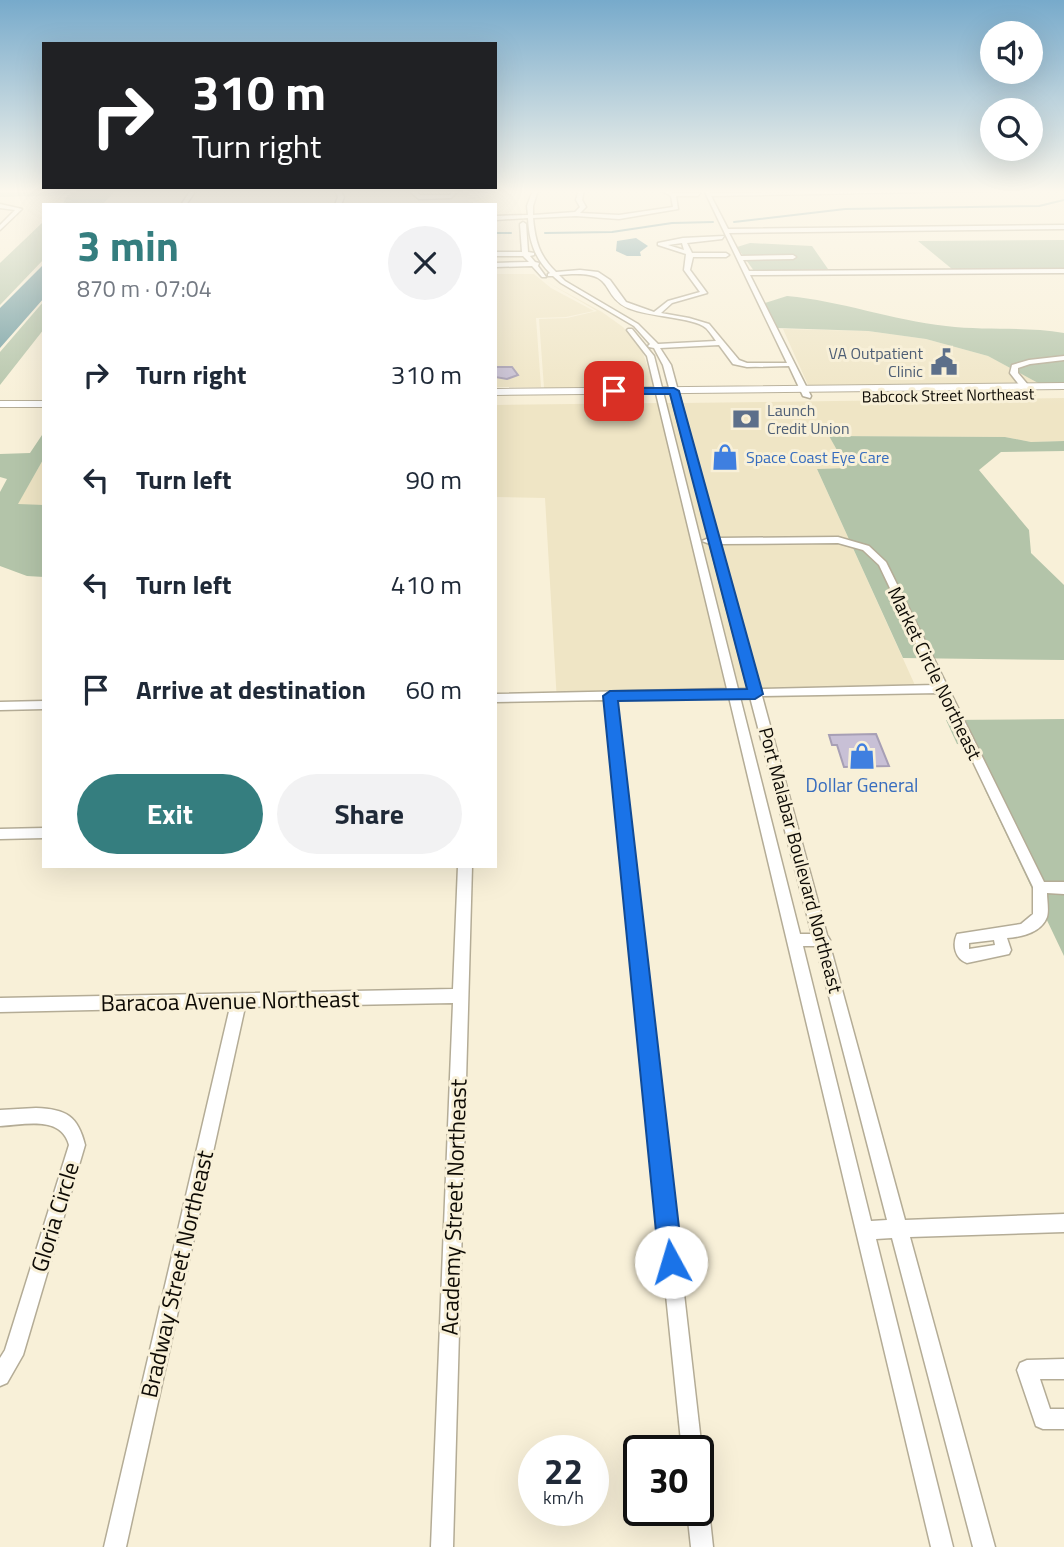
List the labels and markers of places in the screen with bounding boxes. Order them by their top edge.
place label: VA Outpatient Clinic [829,341,923,383]
public building icon: VA Outpatient Clinic [929,347,959,377]
pin [584,361,644,421]
place label: Launch Credit Union [767,398,850,440]
bank icon: Launch Credit Union [731,404,761,434]
shop icon: Space Coast Eye Care [710,442,740,472]
place label: Space Coast Eye Care [746,445,889,469]
shop icon: Dollar General [847,741,877,771]
place label: Dollar General [806,770,918,799]

